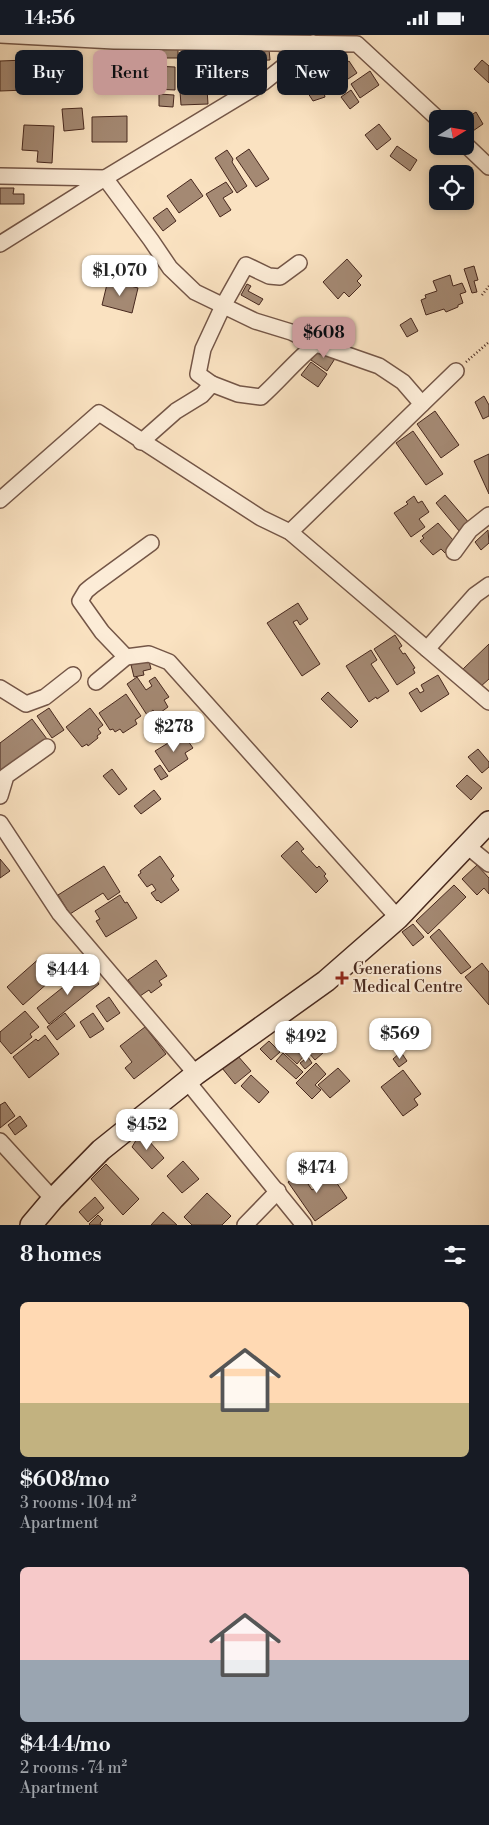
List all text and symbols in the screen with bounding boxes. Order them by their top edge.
text: 14:56 [25,6,75,30]
chip: Buy [15,50,83,95]
chip: Rent [93,50,167,95]
chip: Filters [177,50,267,95]
chip: New [277,50,348,95]
north arrow [429,110,474,155]
map controls [429,110,474,210]
button: locate [429,165,474,210]
pin: $1,070 [79,255,161,297]
text: $1,070 [93,261,147,281]
pin: $608 [294,317,354,359]
text: $608 [303,323,345,343]
pin: $278 [144,711,204,753]
text: $278 [155,717,193,737]
pin: $444 [38,953,98,996]
place label: Generations Medical Centre [353,959,463,997]
text: $444 [47,960,89,980]
marker: Generations Medical Centre [335,971,349,985]
pin: $569 [370,1017,430,1060]
pin: $492 [276,1021,336,1063]
text: $569 [380,1024,420,1044]
text: $492 [286,1027,326,1047]
pin: $452 [117,1109,177,1151]
text: $452 [127,1115,167,1135]
pin: $474 [287,1151,347,1194]
text: $474 [298,1158,336,1178]
icon: filters [441,1241,469,1269]
text: 8 homes [20,1242,102,1268]
icon: home [200,1335,290,1425]
text: $608/mo [20,1467,110,1493]
text: 3 rooms · 104 m² [20,1493,137,1513]
text: Apartment [20,1513,99,1533]
icon: home [200,1600,290,1690]
text: $444/mo [20,1732,111,1758]
text: 2 rooms · 74 m² [20,1758,127,1778]
text: Apartment [20,1778,99,1798]

